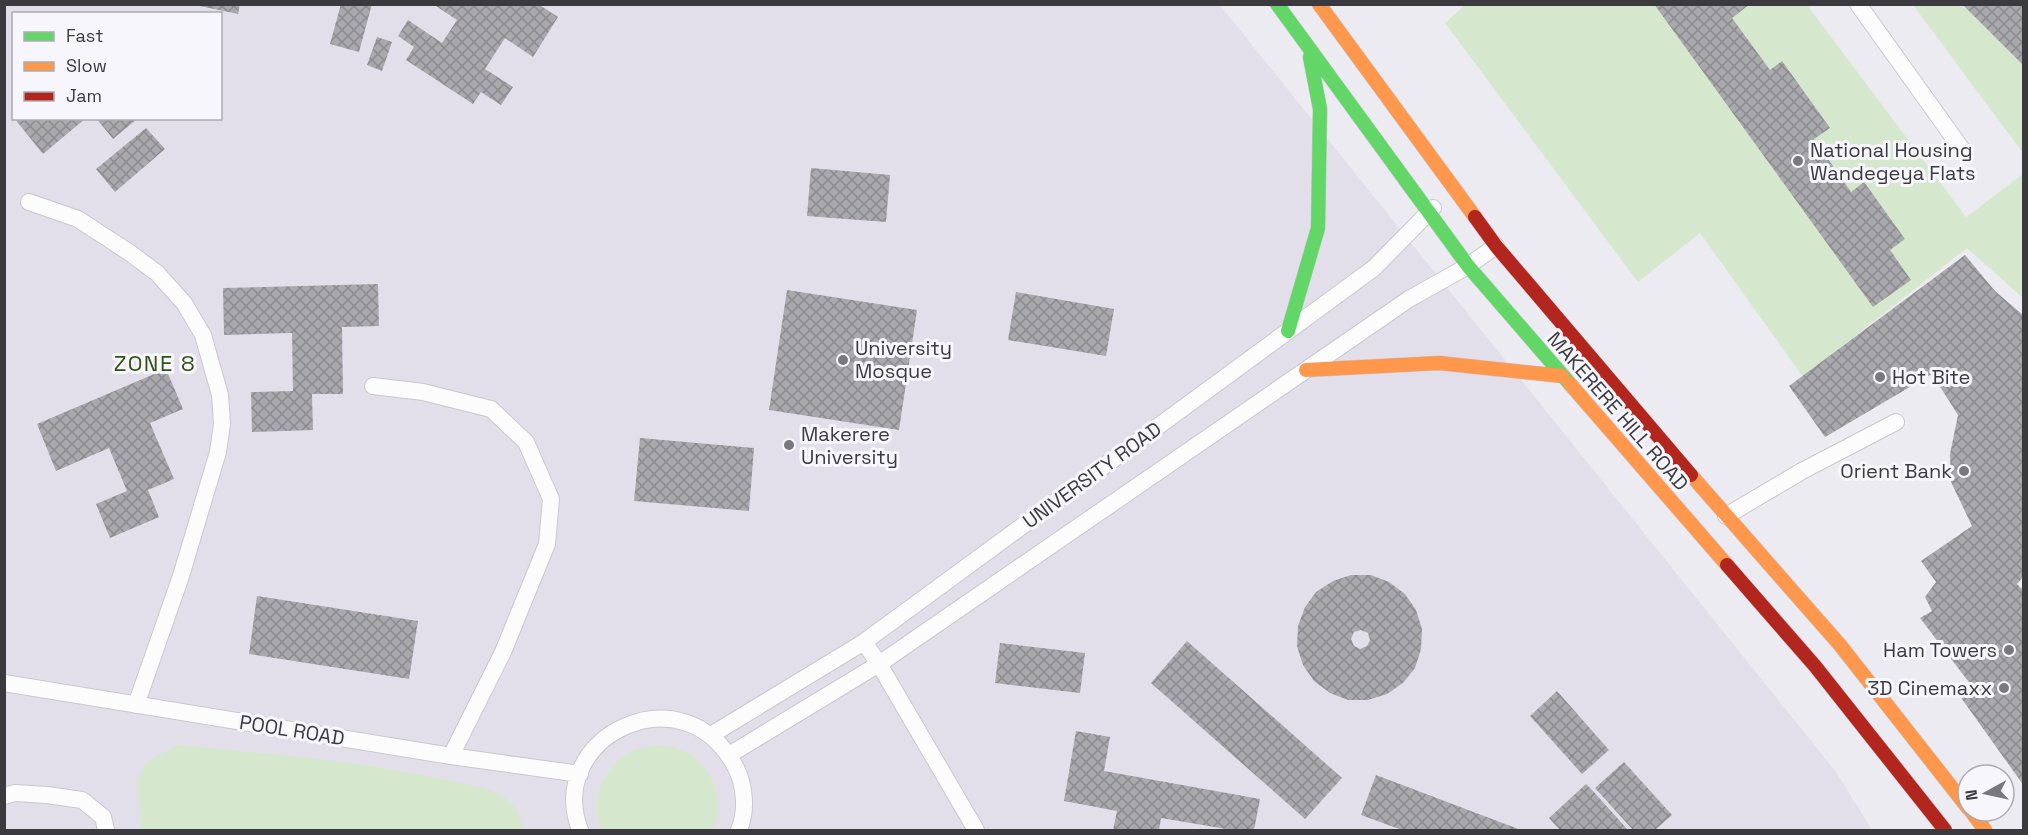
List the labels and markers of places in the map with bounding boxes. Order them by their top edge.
place label: National Housing Wandegeya Flats [1810,137,1976,186]
marker: National Housing Wandegeya Flats [1791,154,1805,168]
place label: University Mosque [855,335,952,384]
marker: University Mosque [836,353,850,367]
place label: Hot Bite [1892,364,1970,390]
marker: Hot Bite [1873,370,1887,384]
place label: Makerere University [801,421,898,470]
marker: Makerere University [782,438,796,452]
place label: Orient Bank [1840,458,1952,484]
marker: Orient Bank [1957,464,1971,478]
place label: Ham Towers [1883,637,1997,663]
marker: Ham Towers [2002,643,2016,657]
place label: 3D Cinemaxx [1867,675,1992,701]
marker: 3D Cinemaxx [1997,681,2011,695]

